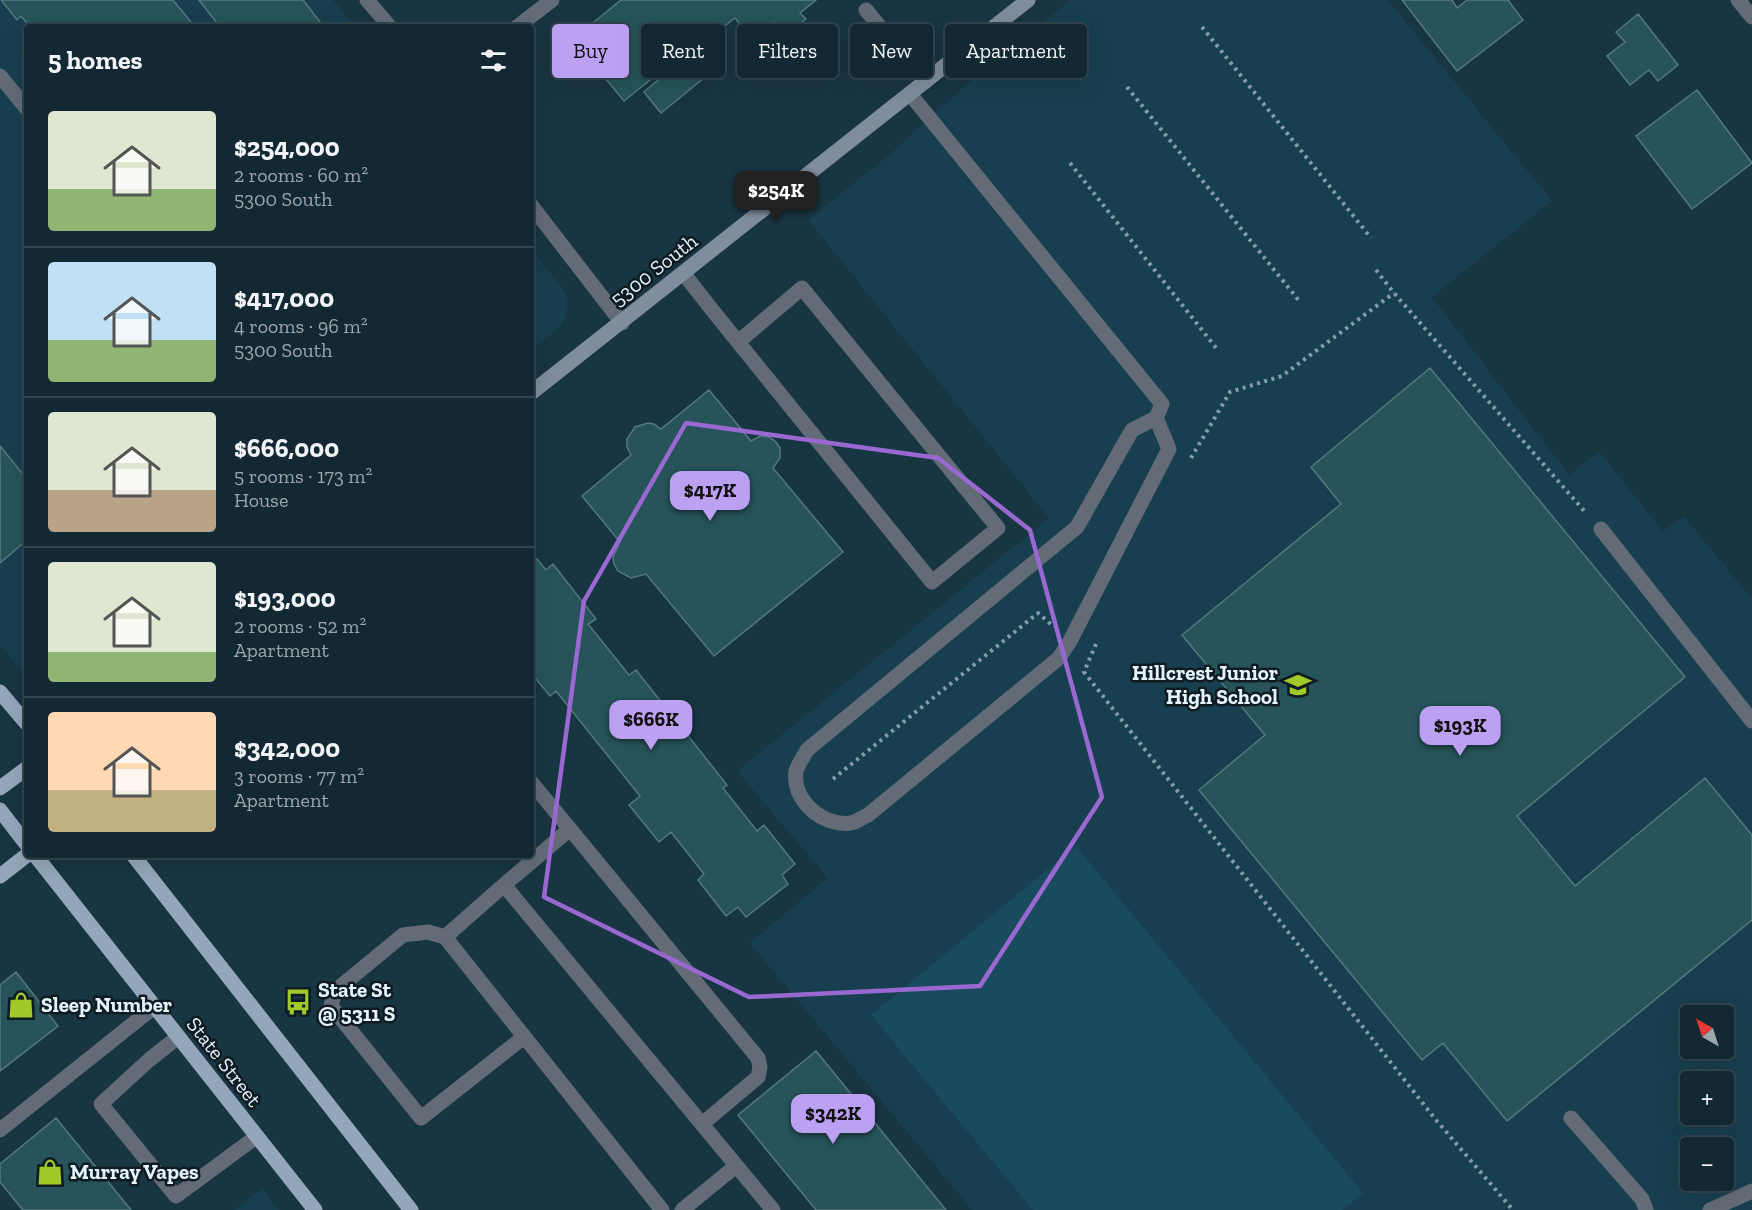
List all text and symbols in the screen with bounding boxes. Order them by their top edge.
chip: Buy [552,24,629,78]
chip: Rent [641,24,725,78]
chip: Filters [737,24,838,78]
chip: New [850,24,933,78]
chip: Apartment [945,24,1087,78]
text: 5 homes [48,44,142,76]
icon: filters [477,44,510,77]
text: $254,000 [234,131,340,163]
icon: home [96,135,168,207]
text: 2 rooms · 60 m² [234,163,368,187]
pin: $254K [734,171,818,222]
text: $254K [748,178,804,202]
text: 5300 South [234,187,332,211]
street label: 5300 South [605,228,702,311]
text: $417,000 [234,282,334,314]
icon: home [96,286,168,358]
text: 4 rooms · 96 m² [234,314,368,338]
text: 5300 South [234,338,332,362]
text: $666,000 [234,432,339,464]
icon: home [96,436,168,508]
text: 5 rooms · 173 m² [234,464,372,488]
pin: $417K [668,471,752,522]
text: $417K [684,478,736,502]
text: House [234,488,288,512]
text: $193,000 [234,582,336,614]
icon: home [96,586,168,658]
text: 2 rooms · 52 m² [234,614,367,638]
text: Apartment [234,638,329,662]
place label: Hillcrest Junior High School [1132,660,1278,709]
school or university icon: Hillcrest Junior High School [1283,670,1313,700]
pin: $666K [609,700,693,751]
pin: $193K [1418,706,1502,757]
text: $666K [623,707,679,731]
text: $193K [1434,713,1486,737]
text: $342,000 [234,732,340,764]
icon: home [96,736,168,808]
text: 3 rooms · 77 m² [234,764,364,788]
text: Apartment [234,788,329,812]
place label: State St @ 5311 S [318,977,396,1026]
bus stop icon: State St @ 5311 S [283,987,313,1017]
shop icon: Sleep Number [6,990,36,1020]
place label: Sleep Number [41,992,172,1017]
north arrow [1680,1005,1734,1059]
map controls [1680,1005,1734,1191]
street label: State Street [182,1012,267,1112]
button: + [1680,1071,1734,1125]
pin: $342K [791,1094,875,1145]
text: $342K [805,1101,861,1125]
button: − [1680,1137,1734,1191]
shop icon: Murray Vapes [35,1157,65,1187]
place label: Murray Vapes [70,1159,199,1184]

